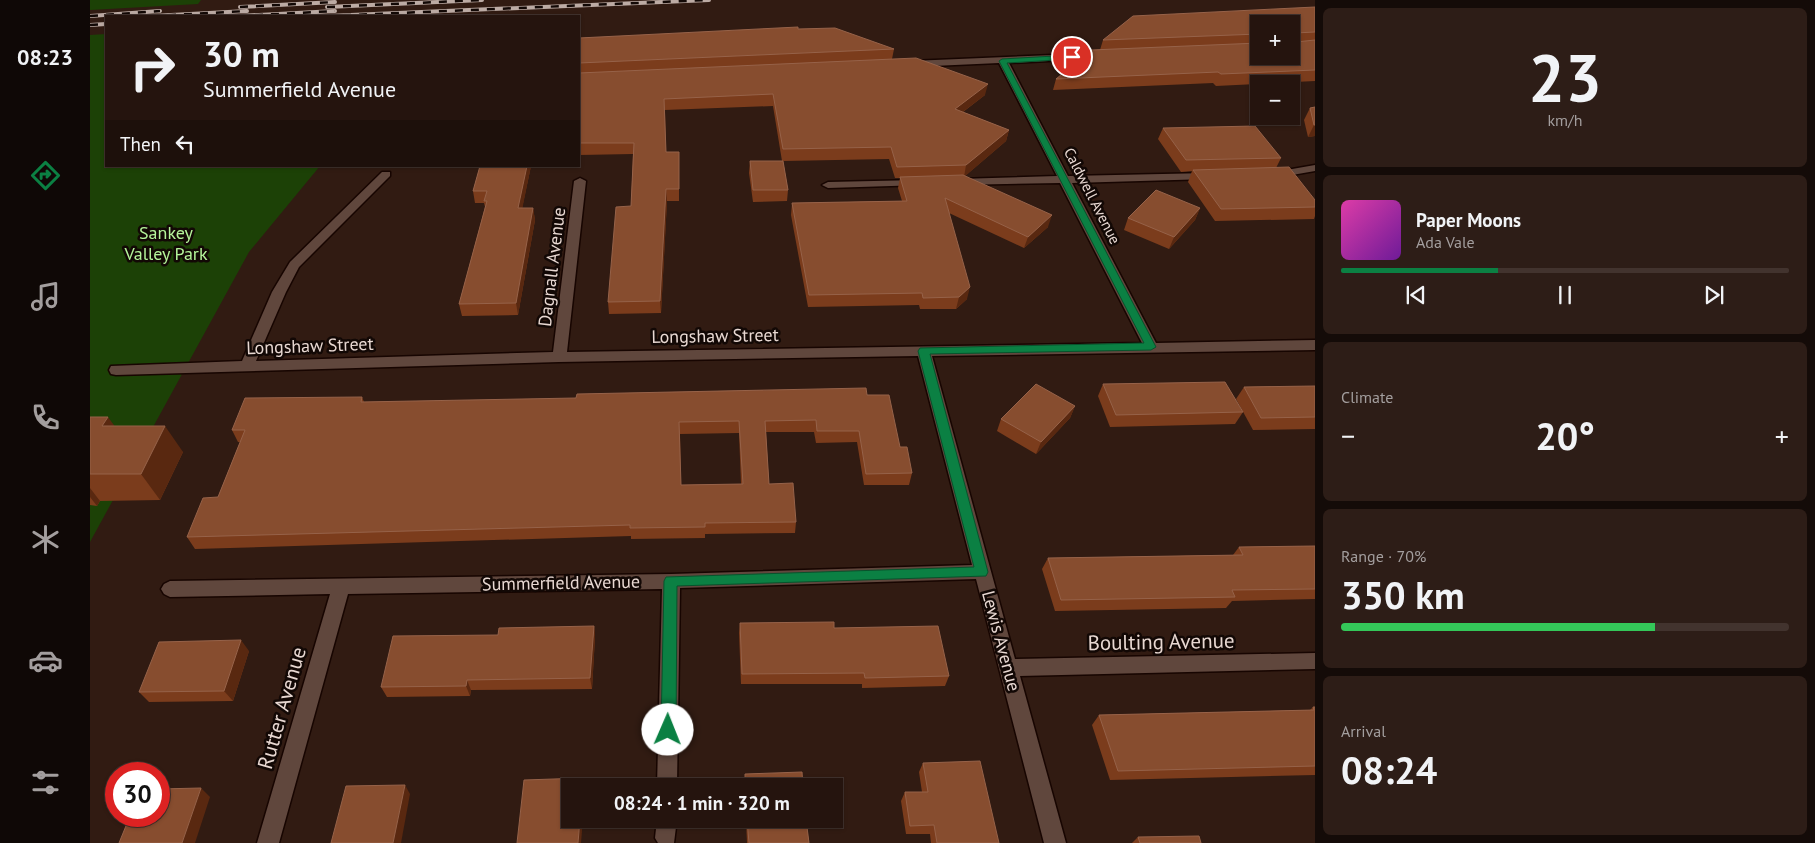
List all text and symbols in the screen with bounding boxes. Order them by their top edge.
map controls [1250,15,1300,125]
button: + [1250,15,1300,65]
text: 30 m [203,31,280,77]
icon: right [120,35,185,100]
text: 23 [1528,35,1602,119]
pin [1051,36,1093,78]
text: 08:23 [17,43,73,71]
icon: arrive [1058,43,1086,71]
text: Summerfield Avenue [203,75,396,103]
button: − [1250,75,1300,125]
text: km/h [1547,110,1583,130]
icon: left [171,130,199,158]
text: Then [120,132,161,156]
street label: Caldwell Avenue [1060,144,1125,247]
icon: directions [28,158,63,193]
street label: Dagnall Avenue [533,206,570,328]
text: Paper Moons [1416,208,1521,232]
park label: Sankey Valley Park [123,221,208,265]
text: Ada Vale [1416,232,1475,252]
icon: music [28,279,63,314]
icon: previous [1402,281,1430,309]
icon: pause [1551,281,1579,309]
icon: next [1700,281,1728,309]
street label: Longshaw Street [651,323,779,348]
street label: Longshaw Street [246,332,374,359]
text: Climate [1341,387,1393,407]
icon: phone [28,400,63,435]
text: 20° [1535,411,1595,460]
text: − [1341,417,1355,454]
text: + [1775,417,1789,454]
icon: climate [28,522,63,557]
text: Range · 70% [1341,546,1426,566]
street label: Summerfield Avenue [482,570,640,595]
text: 350 km [1341,570,1465,619]
street label: Lewis Avenue [977,588,1026,694]
street label: Boulting Avenue [1087,627,1235,656]
icon: car [28,643,63,678]
street label: Rutter Avenue [251,644,312,772]
position arrow [641,703,693,755]
text: Arrival [1341,721,1386,741]
text: 08:24 [1341,745,1437,794]
speed limit sign: 30 [105,762,170,827]
icon: filters [28,765,63,800]
text: 08:24 · 1 min · 320 m [614,791,790,815]

